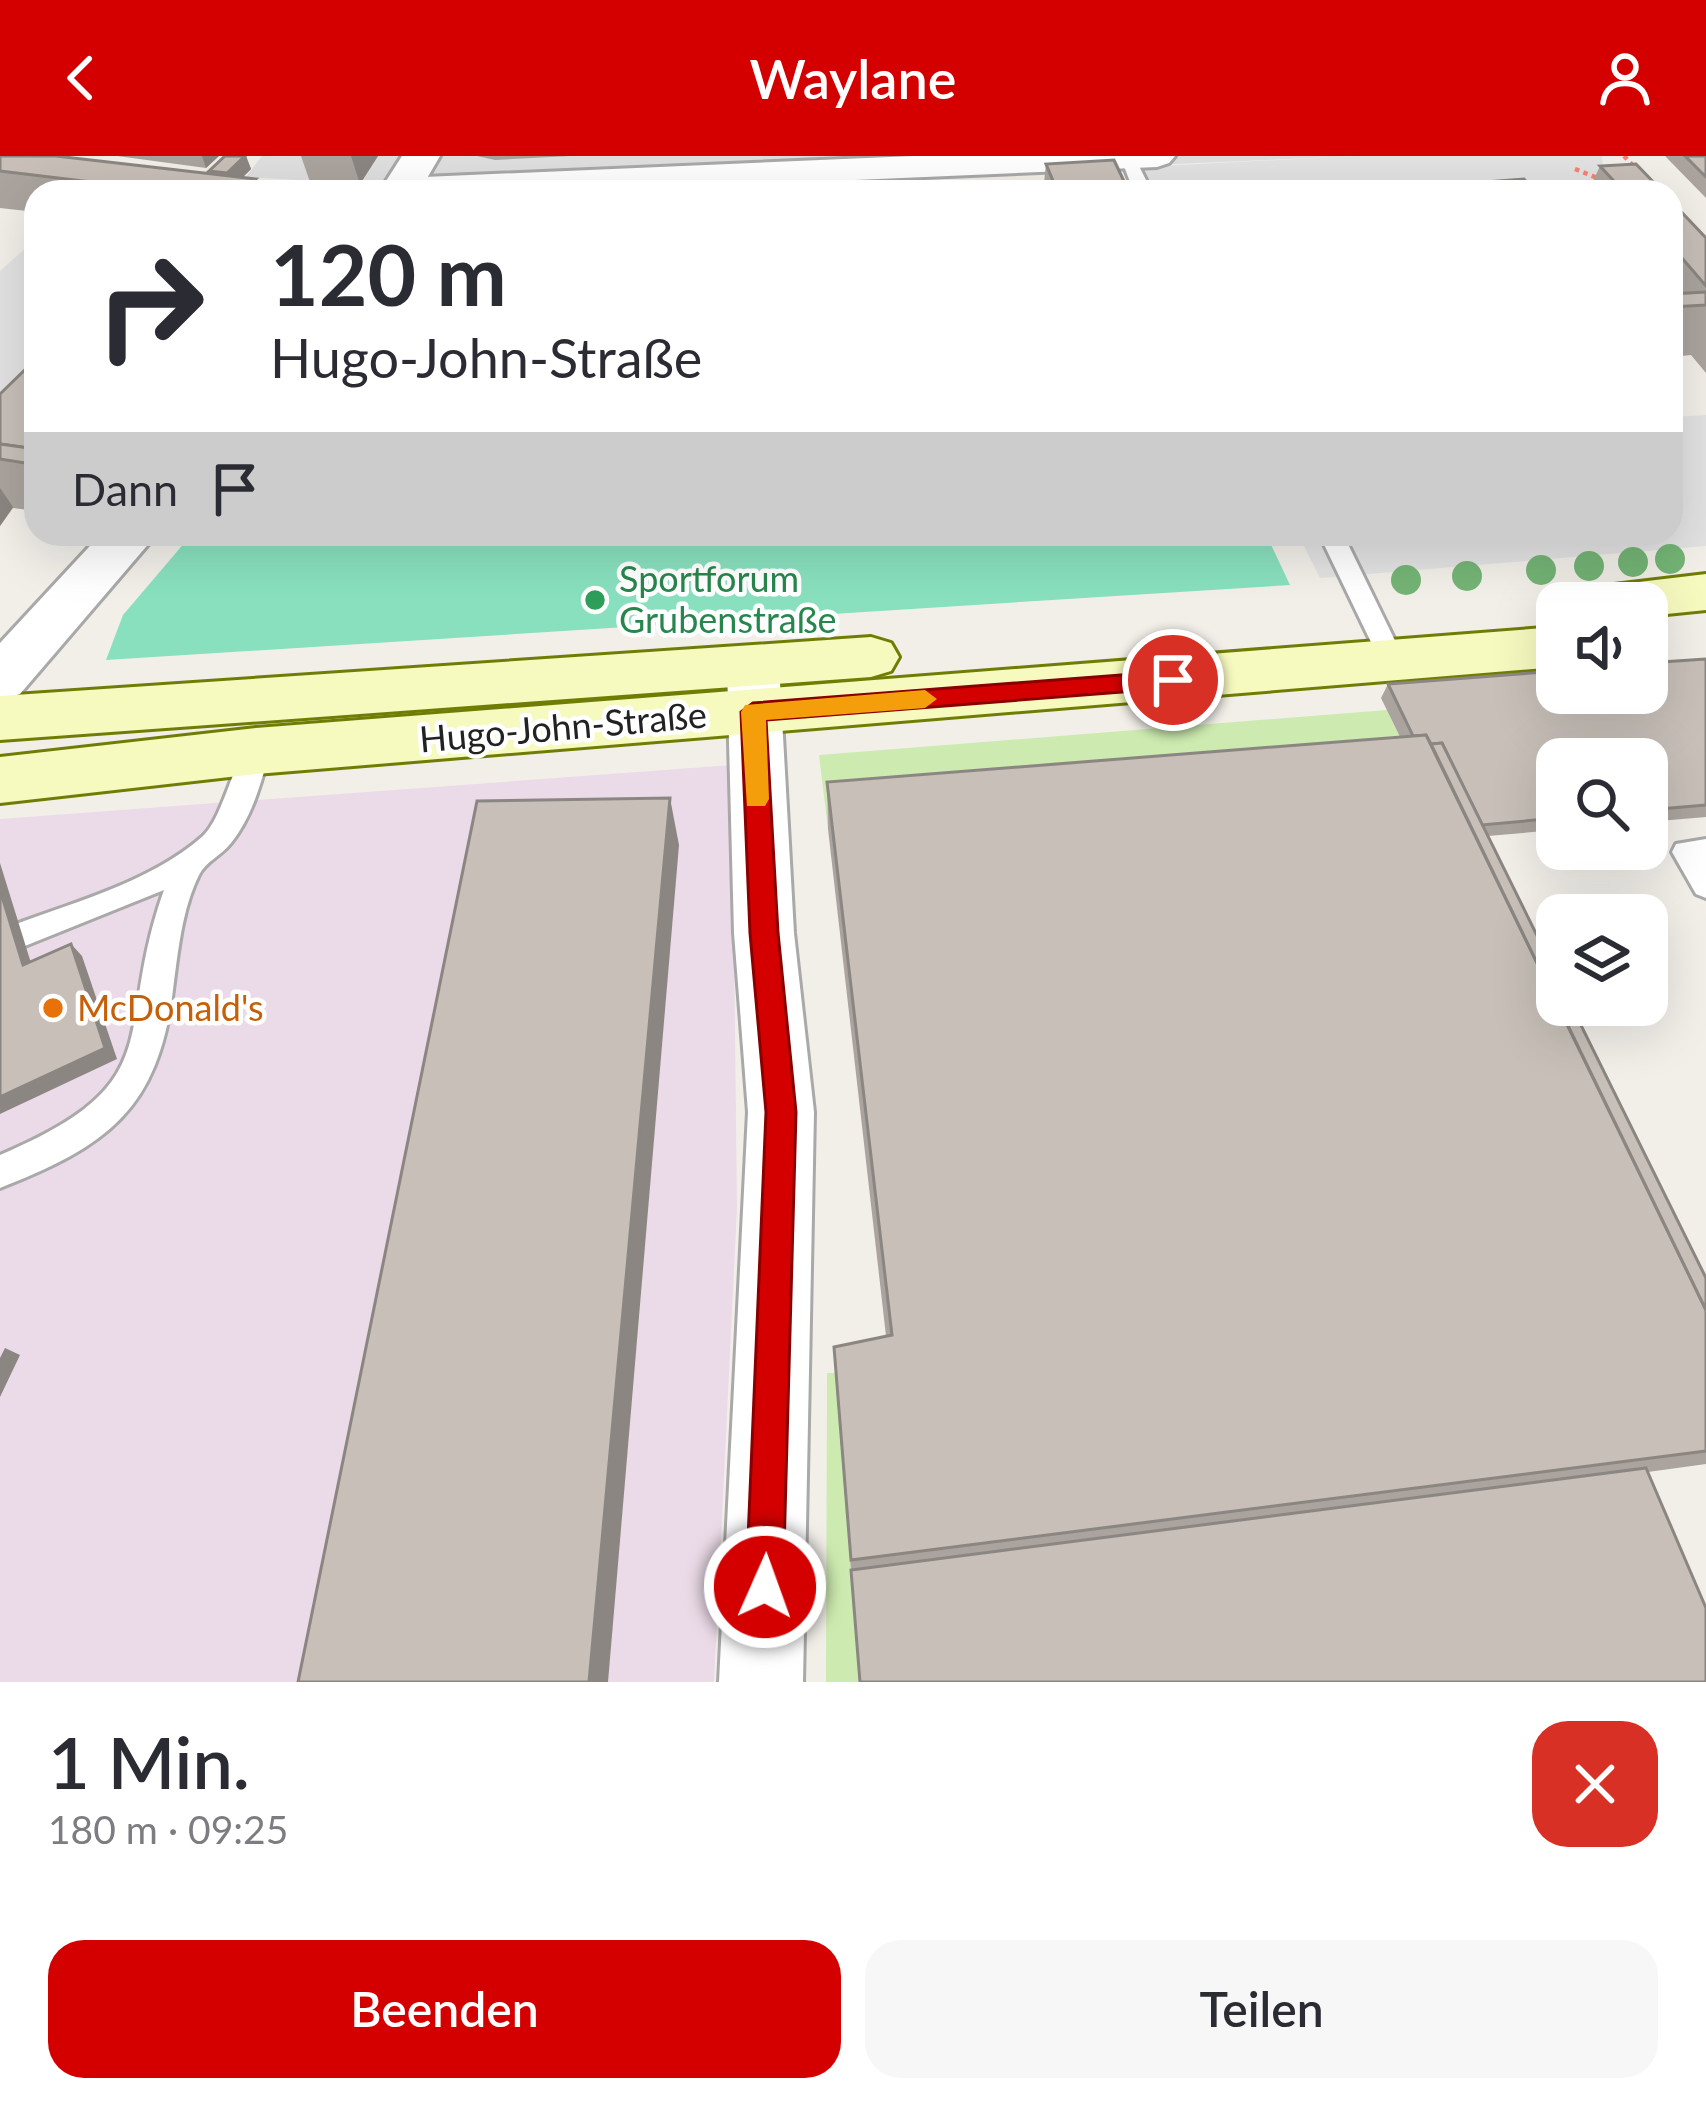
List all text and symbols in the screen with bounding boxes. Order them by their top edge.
icon: back [48,45,114,111]
icon: person [1592,45,1658,111]
text: Waylane [750,46,956,111]
text: 120 m [270,223,507,324]
icon: right [72,228,228,384]
text: Hugo-John-Straße [270,325,702,390]
icon: arrive [202,456,268,522]
text: Dann [72,462,178,516]
place label: Sportforum Grubenstraße [619,556,837,641]
map controls [1536,582,1668,1026]
button: sound [1536,582,1668,714]
marker: Sportforum Grubenstraße [582,587,608,613]
pin [1122,629,1224,731]
icon: arrive [1140,647,1206,713]
street label: Hugo-John-Straße [417,692,708,760]
button: search [1536,738,1668,870]
button: layers [1536,894,1668,1026]
place label: McDonald's [77,985,264,1029]
marker: McDonald's [40,995,66,1021]
position arrow [702,1524,828,1650]
text: 1 Min. [48,1718,250,1804]
button: close [1532,1721,1658,1847]
text: 180 m · 09:25 [48,1806,288,1852]
button: Beenden [48,1940,841,2078]
button: Teilen [865,1940,1658,2078]

